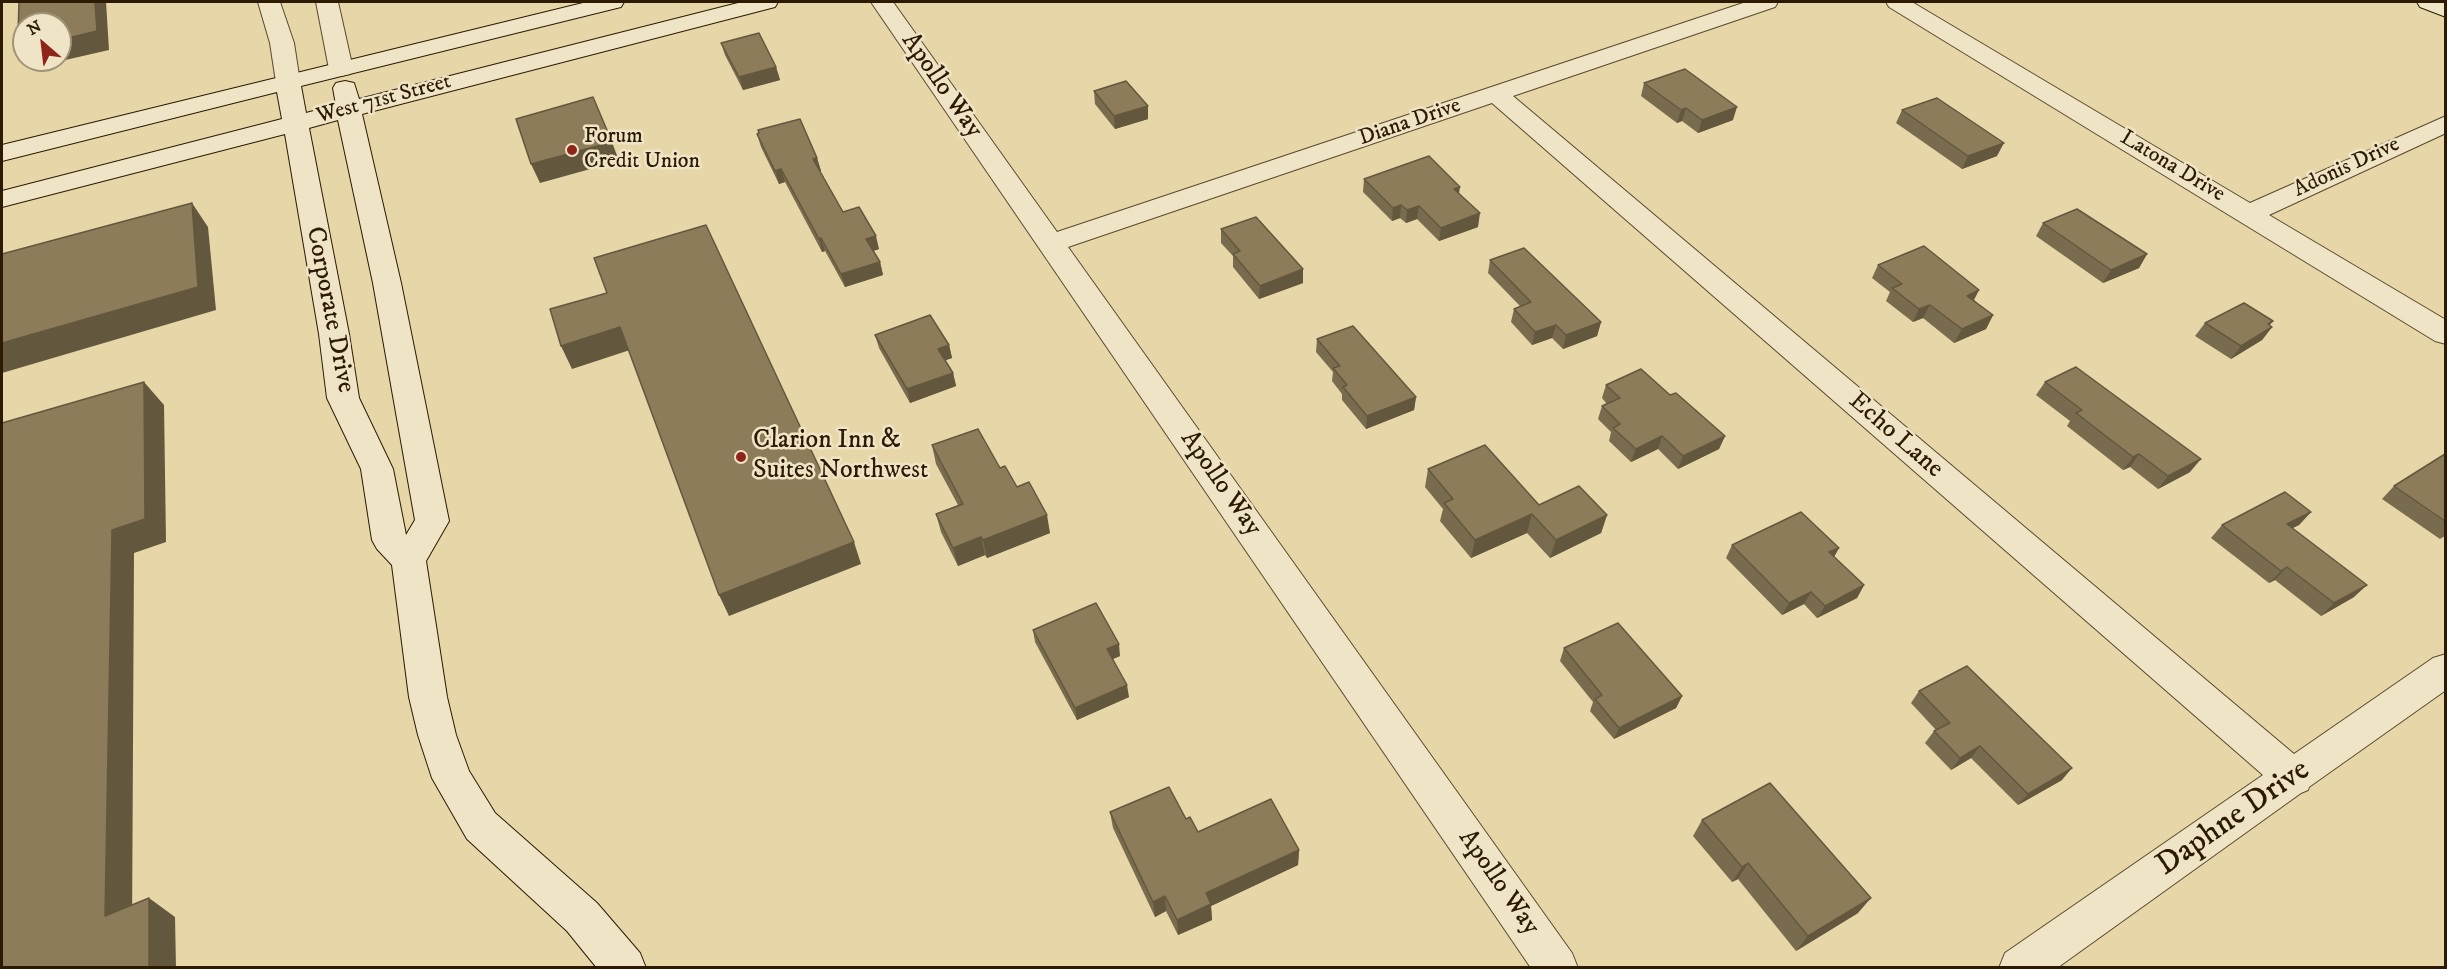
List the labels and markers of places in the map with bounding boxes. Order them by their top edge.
place label: Forum Credit Union [584,124,700,176]
marker: Forum Credit Union [565,143,579,157]
place label: Clarion Inn & Suites Northwest [753,426,928,488]
marker: Clarion Inn & Suites Northwest [734,450,748,464]

